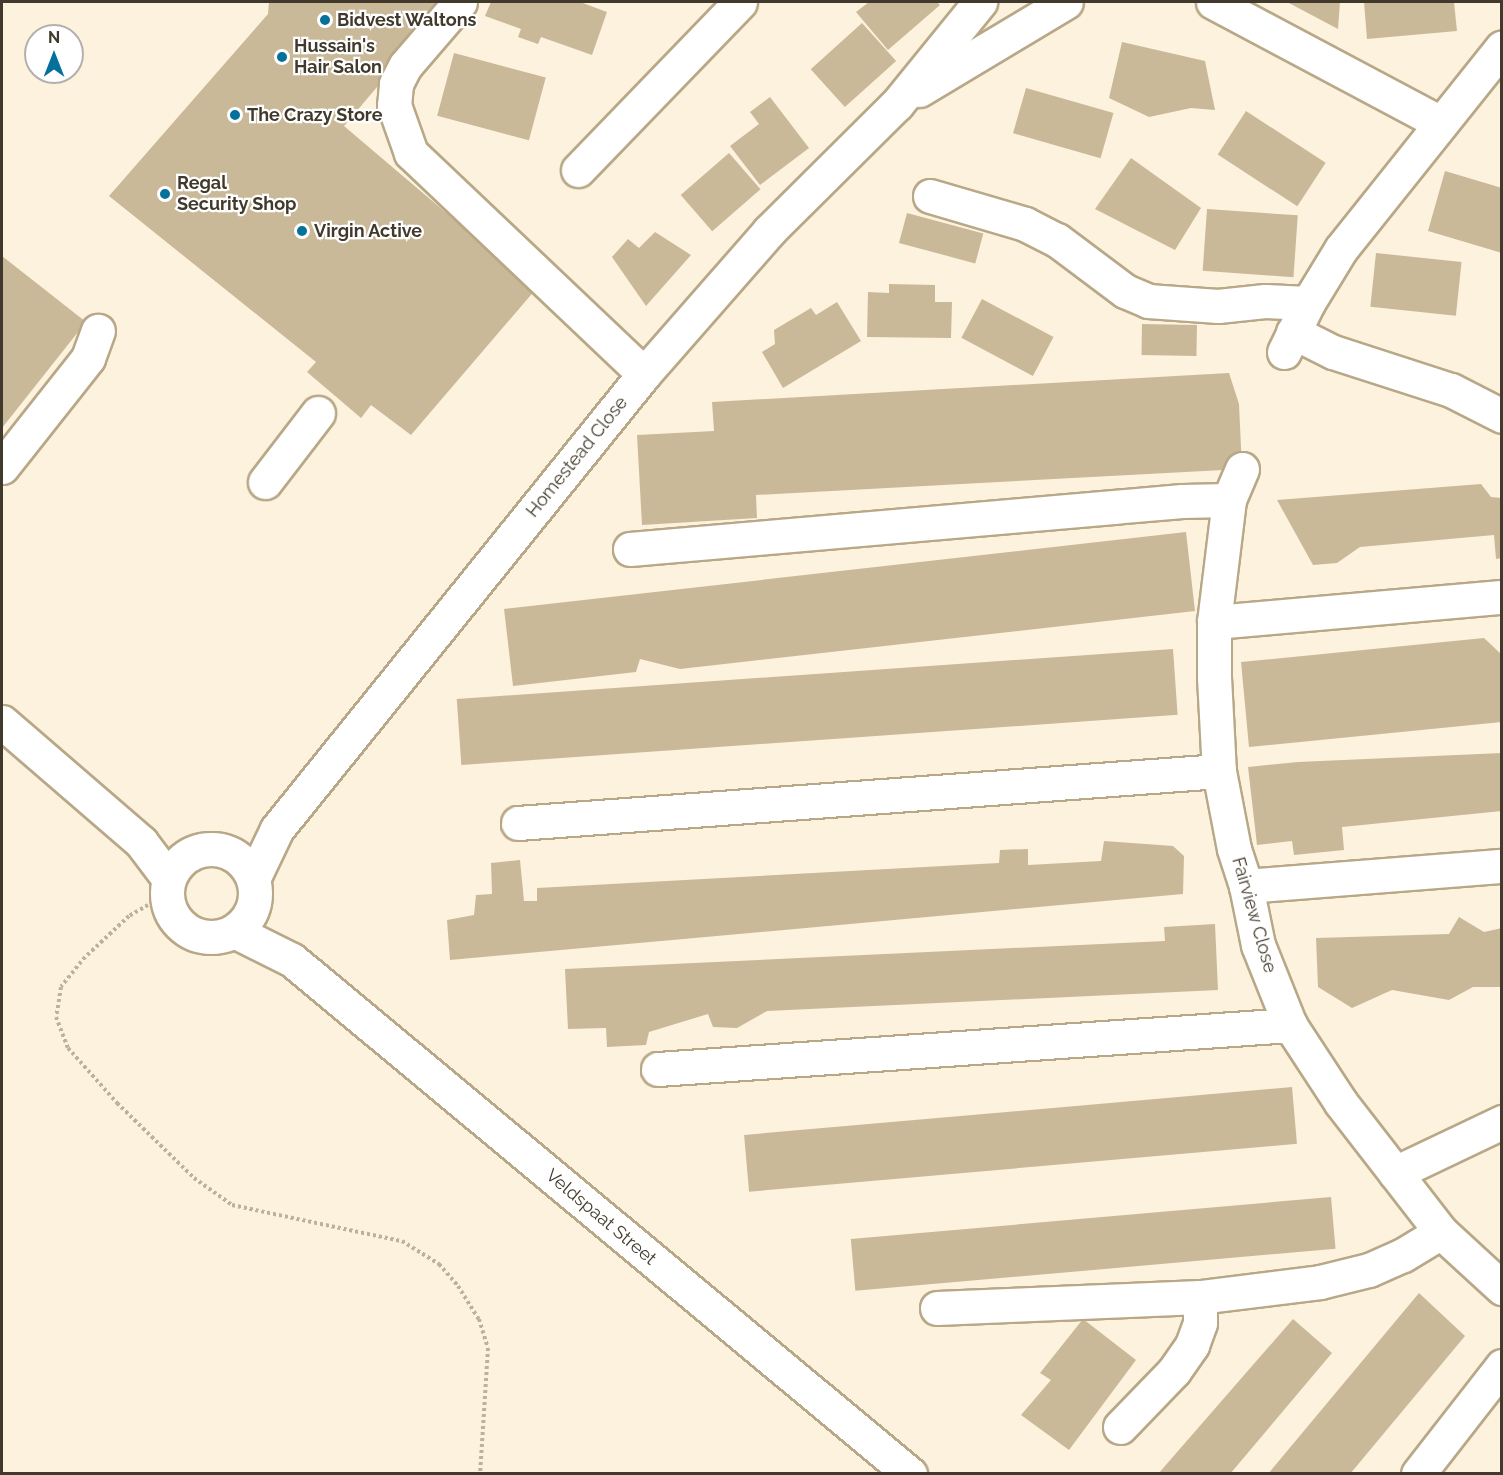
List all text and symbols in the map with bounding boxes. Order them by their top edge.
place label: Bidvest Waltons [337,9,477,31]
marker: Bidvest Waltons [318,13,332,27]
north arrow [24,24,84,84]
text: N [48,28,60,47]
place label: Hussain's Hair Salon [294,36,382,78]
marker: Hussain's Hair Salon [275,50,289,64]
place label: The Crazy Store [247,104,383,126]
marker: The Crazy Store [228,108,242,122]
place label: Regal Security Shop [177,173,297,216]
marker: Regal Security Shop [158,187,172,201]
place label: Virgin Active [314,220,423,242]
marker: Virgin Active [295,224,309,238]
street label: Homestead Close [522,392,632,522]
street label: Fairview Close [1227,854,1281,976]
street label: Veldspaat Street [541,1165,661,1269]

